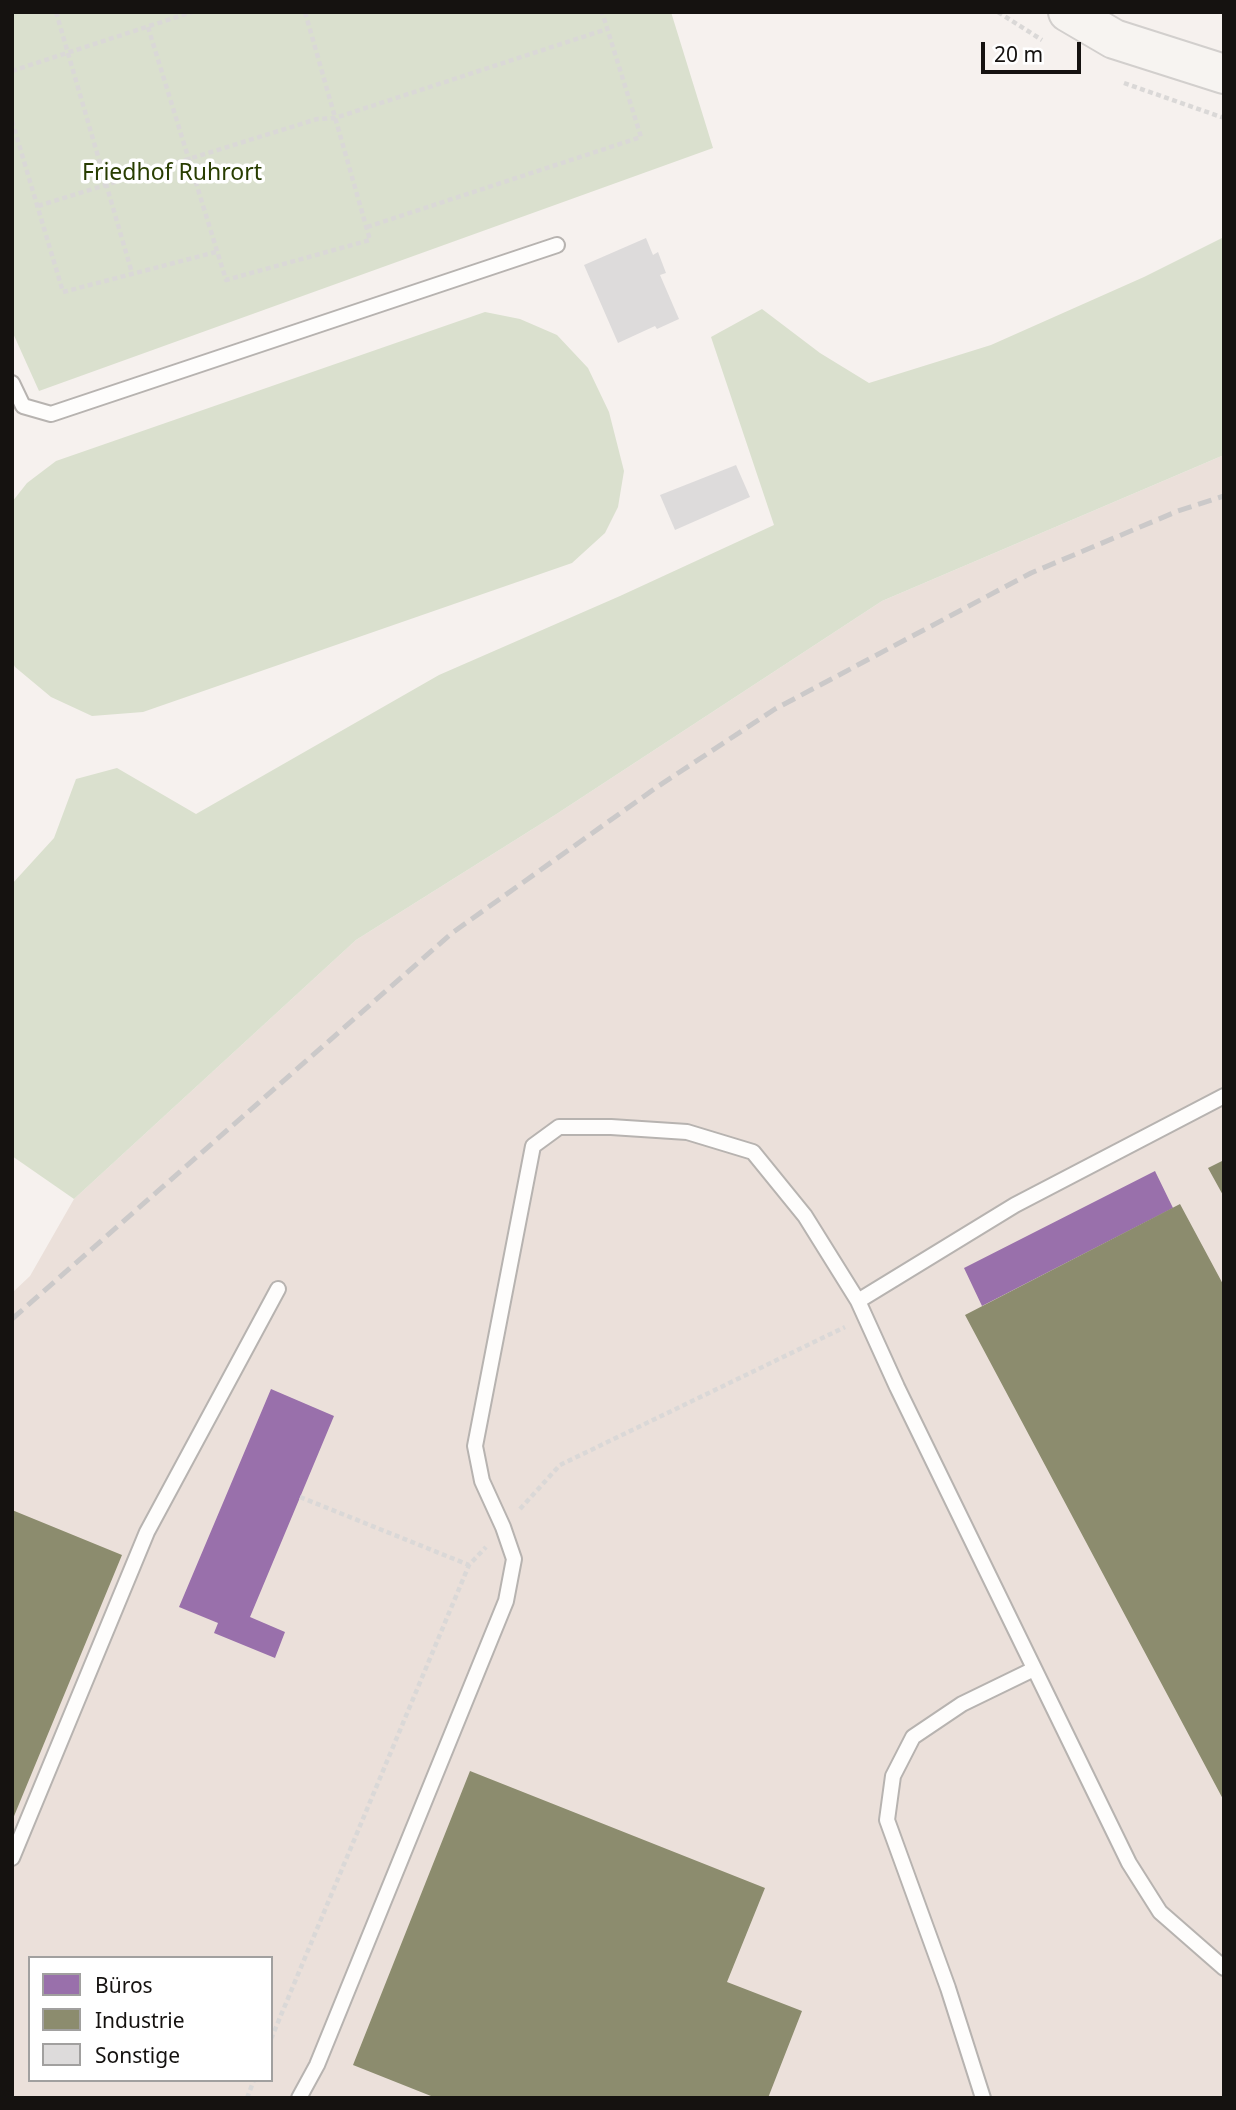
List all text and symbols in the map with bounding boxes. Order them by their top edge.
scale bar [984,28,1084,72]
text: 20 m [994,40,1043,68]
park label: Friedhof Ruhrort [82,159,262,187]
legend [28,1956,273,2082]
text: Büros [95,1971,153,1999]
text: Industrie [95,2006,185,2034]
text: Sonstige [95,2041,180,2069]

